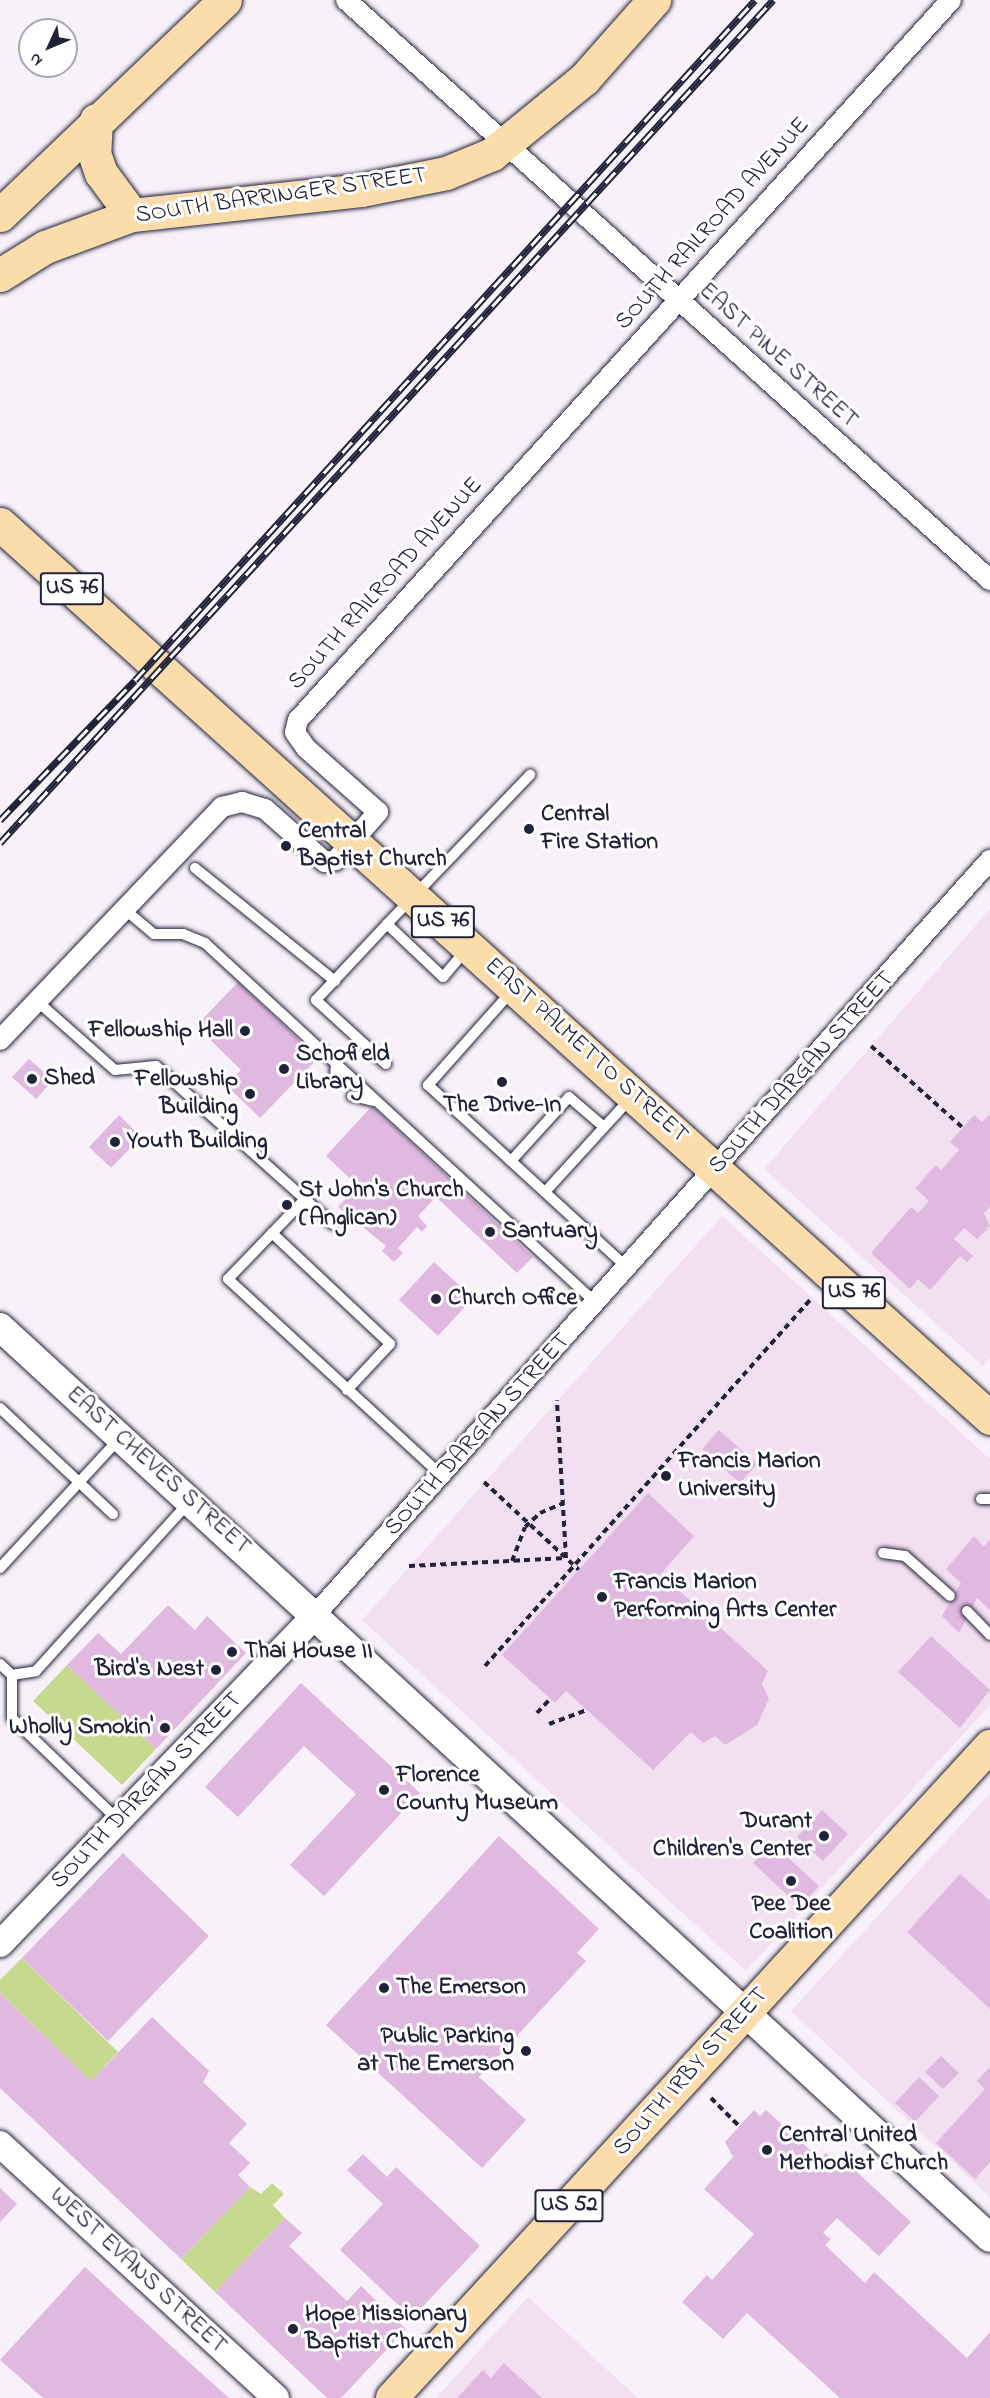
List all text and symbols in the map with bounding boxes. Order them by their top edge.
north arrow [18,18,78,78]
text: N [24,47,49,71]
street label: SOUTH RAILROAD AVENUE [610,112,816,336]
street label: SOUTH BARRINGER STREET [134,161,428,231]
street label: EAST PINE STREET [692,277,864,435]
street label: SOUTH RAILROAD AVENUE [283,472,489,696]
road number: US 76 [39,570,105,608]
place label: Central Fire Station [541,801,658,857]
place label: Central Baptist Church [298,818,447,874]
marker: Central Fire Station [522,822,536,836]
marker: Central Baptist Church [279,839,293,853]
road number: US 76 [410,903,476,941]
street label: EAST PALMETTO STREET [478,952,694,1150]
street label: SOUTH DARGAN STREET [703,966,901,1180]
place label: Fellowship Hall [88,1017,233,1045]
marker: Fellowship Hall [238,1024,252,1038]
place label: Schofield Library [296,1041,390,1097]
marker: Schofield Library [277,1062,291,1076]
place label: Shed [44,1065,95,1093]
place label: Fellowship Building [134,1066,238,1122]
marker: Shed [25,1072,39,1086]
marker: The Drive-In [495,1075,509,1089]
marker: Fellowship Building [243,1087,257,1101]
place label: The Drive-In [443,1092,561,1120]
place label: Youth Building [127,1128,267,1156]
marker: Youth Building [108,1135,122,1149]
place label: St John's Church (Anglican) [299,1177,464,1233]
marker: St John's Church (Anglican) [280,1198,294,1212]
place label: Santuary [502,1218,598,1246]
marker: Santuary [483,1225,497,1239]
road number: US 76 [821,1274,887,1312]
place label: Church Office [448,1285,577,1313]
marker: Church Office [429,1292,443,1306]
street label: SOUTH DARGAN STREET [379,1328,577,1542]
street label: EAST CHEVES STREET [60,1380,256,1562]
place label: Francis Marion University [678,1448,821,1504]
marker: Francis Marion University [659,1469,673,1483]
place label: Francis Marion Performing Arts Center [614,1569,836,1625]
marker: Francis Marion Performing Arts Center [595,1590,609,1604]
place label: Thai House II [244,1638,373,1666]
marker: Thai House II [225,1645,239,1659]
place label: Bird's Nest [95,1656,204,1684]
marker: Bird's Nest [209,1663,223,1677]
street label: SOUTH DARGAN STREET [45,1686,249,1896]
place label: Wholly Smokin' [9,1714,153,1742]
marker: Wholly Smokin' [158,1721,172,1735]
place label: Florence County Museum [396,1762,558,1818]
marker: Florence County Museum [377,1783,391,1797]
place label: Durant Children's Center [653,1808,812,1864]
marker: Durant Children's Center [817,1829,831,1843]
marker: Pee Dee Coalition [784,1874,798,1888]
place label: Pee Dee Coalition [749,1891,833,1947]
place label: The Emerson [396,1974,526,2002]
marker: The Emerson [377,1981,391,1995]
street label: SOUTH IRBY STREET [608,1982,774,2162]
place label: Public Parking at The Emerson [357,2023,514,2079]
marker: Public Parking at The Emerson [519,2044,533,2058]
place label: Central United Methodist Church [779,2122,948,2178]
marker: Central United Methodist Church [760,2143,774,2157]
street label: WEST EVANS STREET [43,2181,233,2361]
road number: US 52 [533,2187,605,2225]
place label: Hope Missionary Baptist Church [305,2301,467,2357]
marker: Hope Missionary Baptist Church [286,2322,300,2336]

